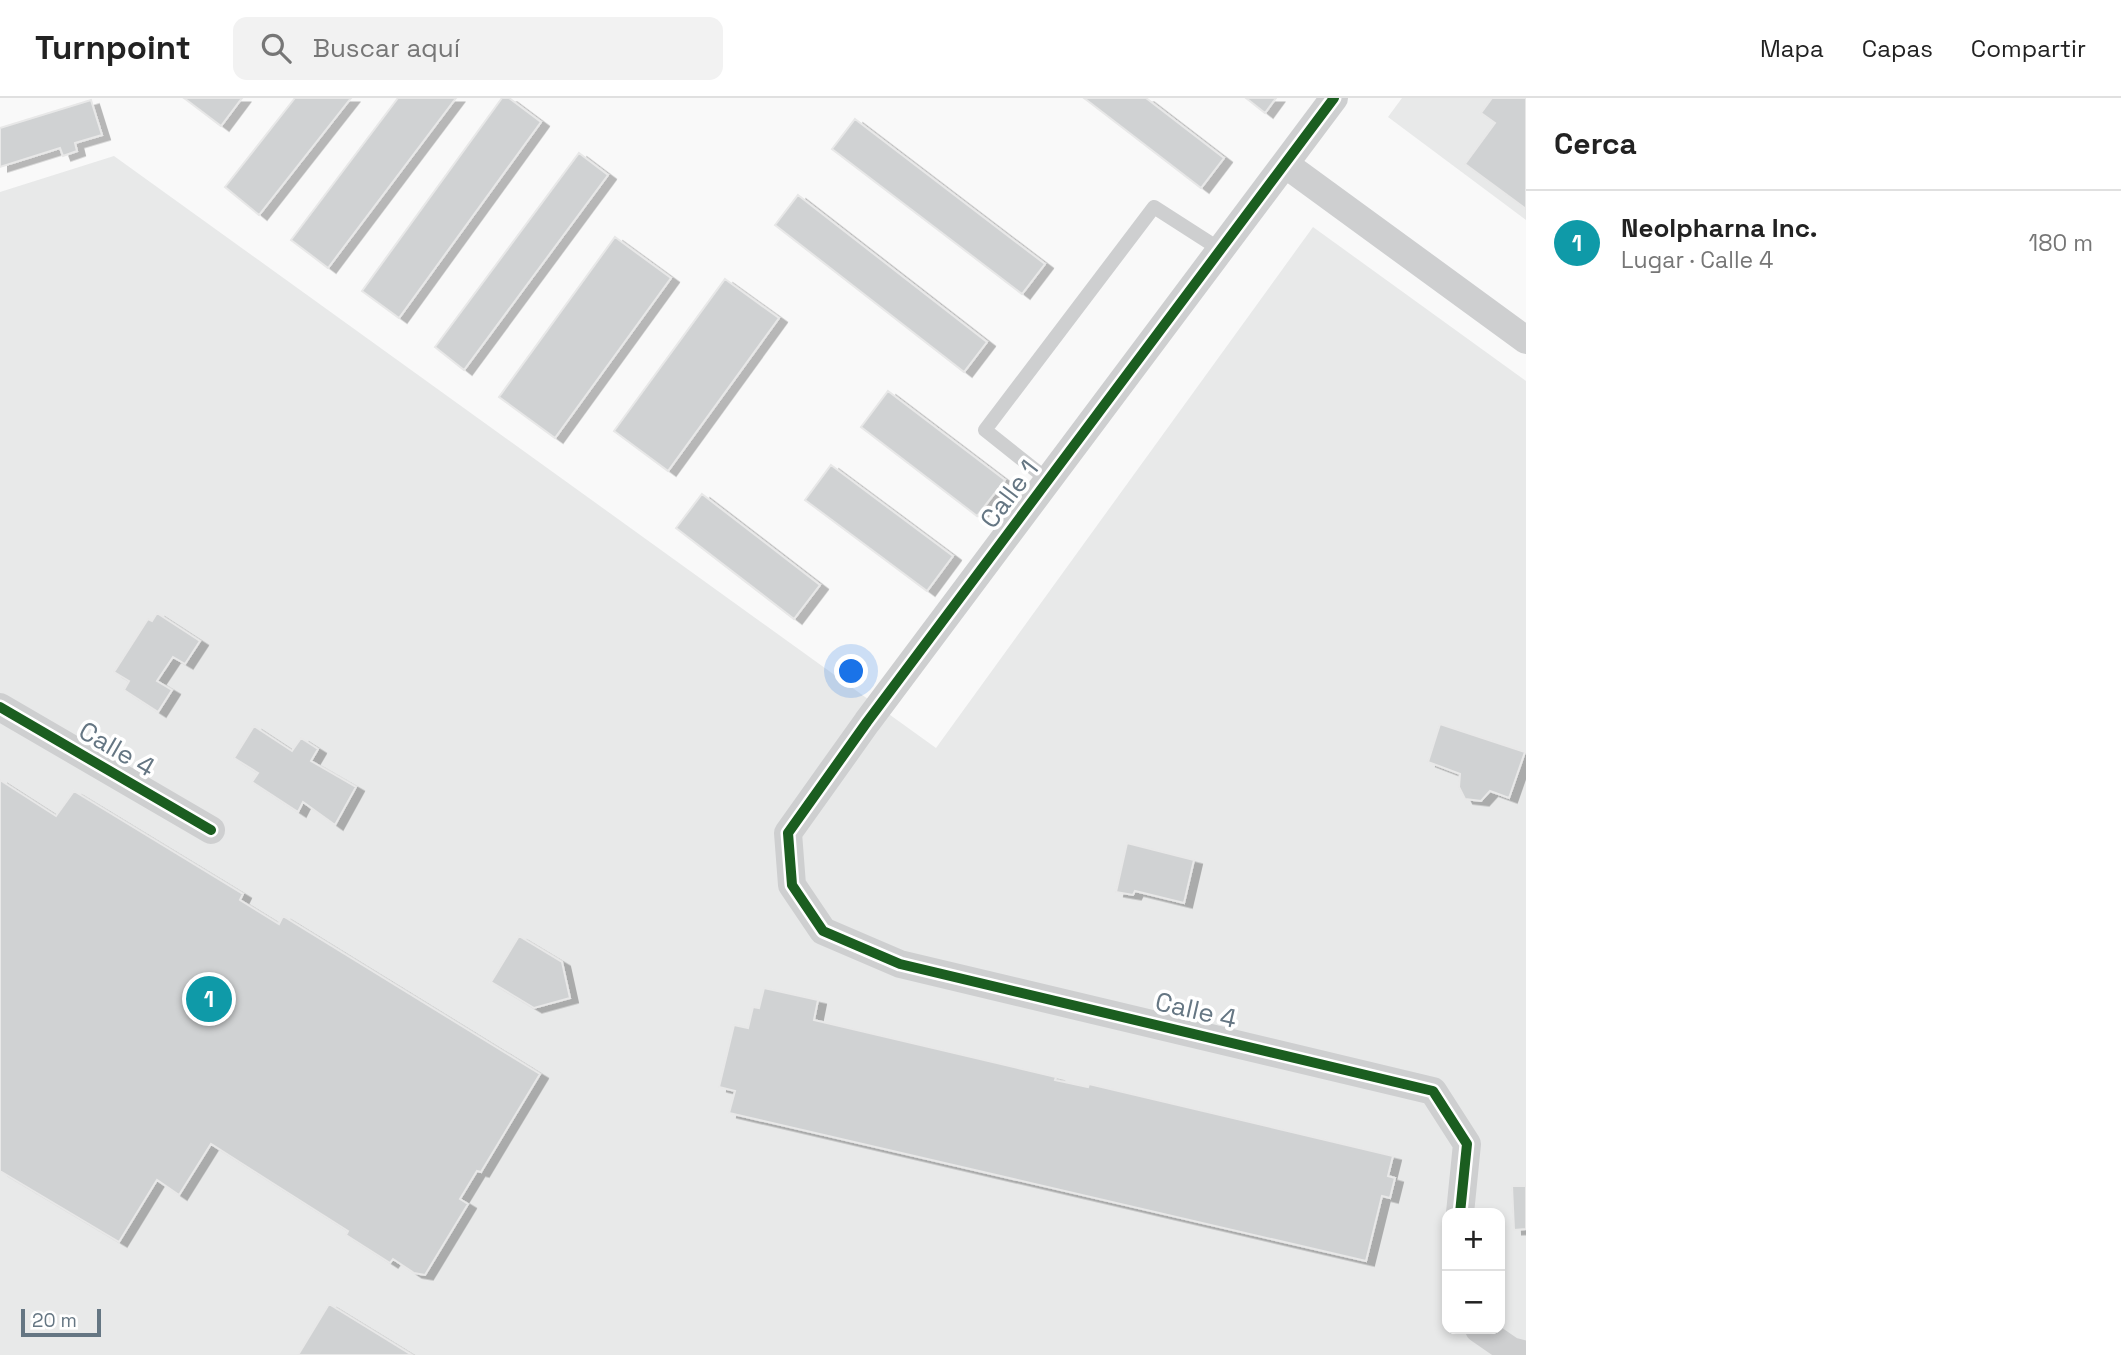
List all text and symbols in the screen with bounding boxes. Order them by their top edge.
search box [233,17,723,80]
text: Turnpoint [35,27,191,69]
icon: search [257,29,295,67]
text: Buscar aquí [313,31,460,65]
text: Mapa [1760,33,1824,64]
text: Capas [1862,33,1933,64]
text: Compartir [1971,33,2086,64]
text: Cerca [1554,124,1637,163]
text: Neolpharna Inc. [1621,211,1818,245]
text: 1 [1572,228,1582,258]
text: 180 m [2029,228,2093,258]
text: Lugar · Calle 4 [1621,245,1773,275]
street label: Calle 1 [972,453,1046,535]
your location [834,654,868,688]
street label: Calle 4 [73,714,161,784]
pin: 1 [186,973,232,1025]
street label: Calle 4 [1152,984,1240,1036]
map controls [1442,1208,1505,1334]
button: + [1442,1208,1505,1271]
button: − [1442,1271,1505,1334]
scale bar [21,1306,102,1338]
text: 20 m [32,1308,77,1333]

